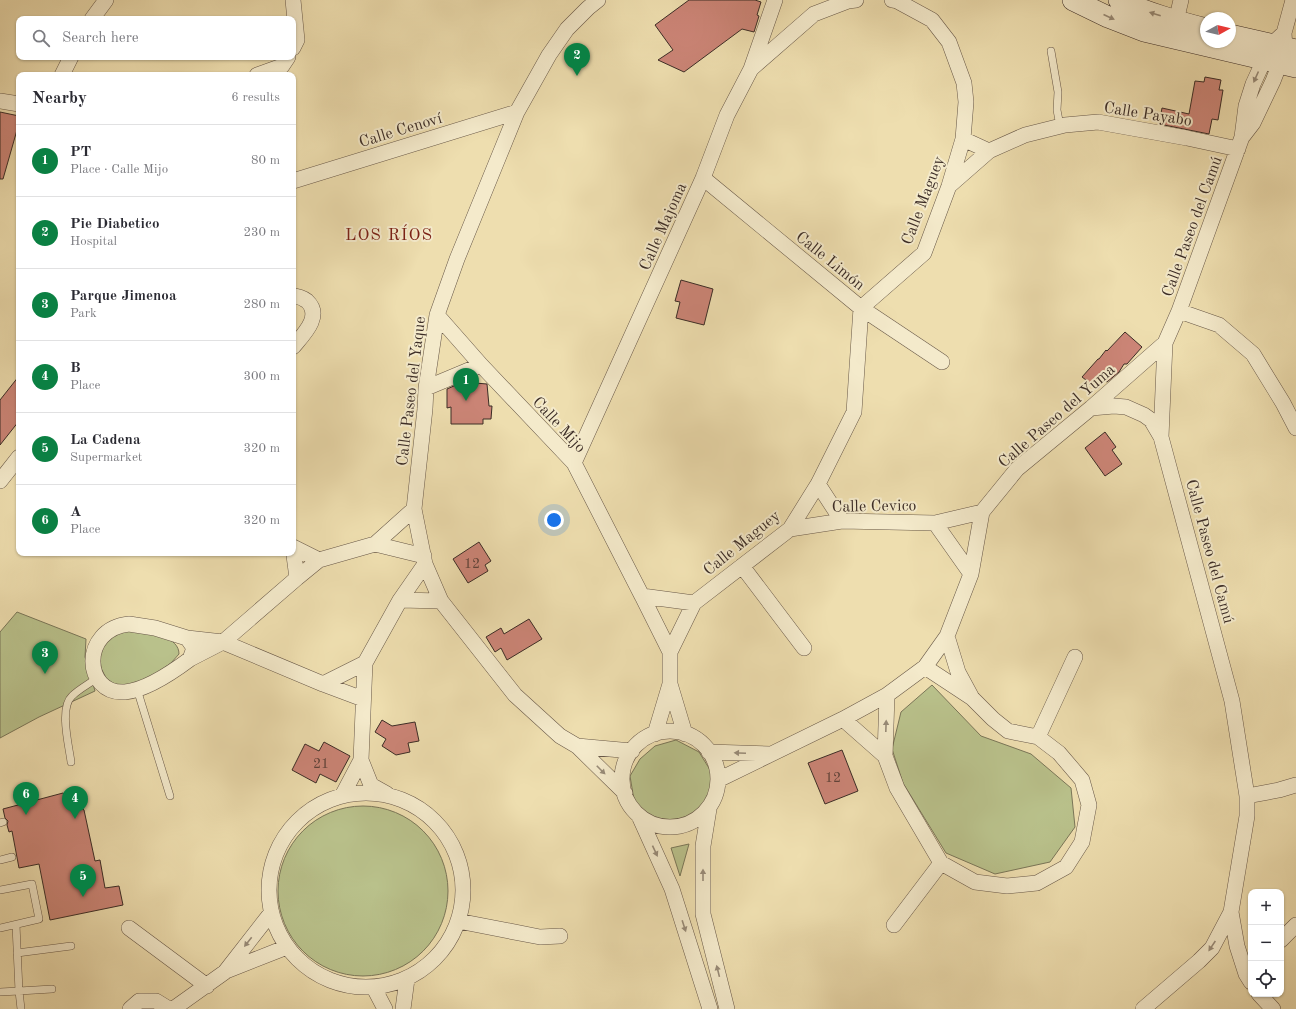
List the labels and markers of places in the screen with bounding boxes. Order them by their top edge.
pin: 2 [564,43,590,76]
pin: 1 [453,368,479,401]
pin: 3 [32,641,58,674]
pin: 6 [13,782,39,815]
pin: 4 [62,786,88,819]
pin: 5 [70,864,96,897]

